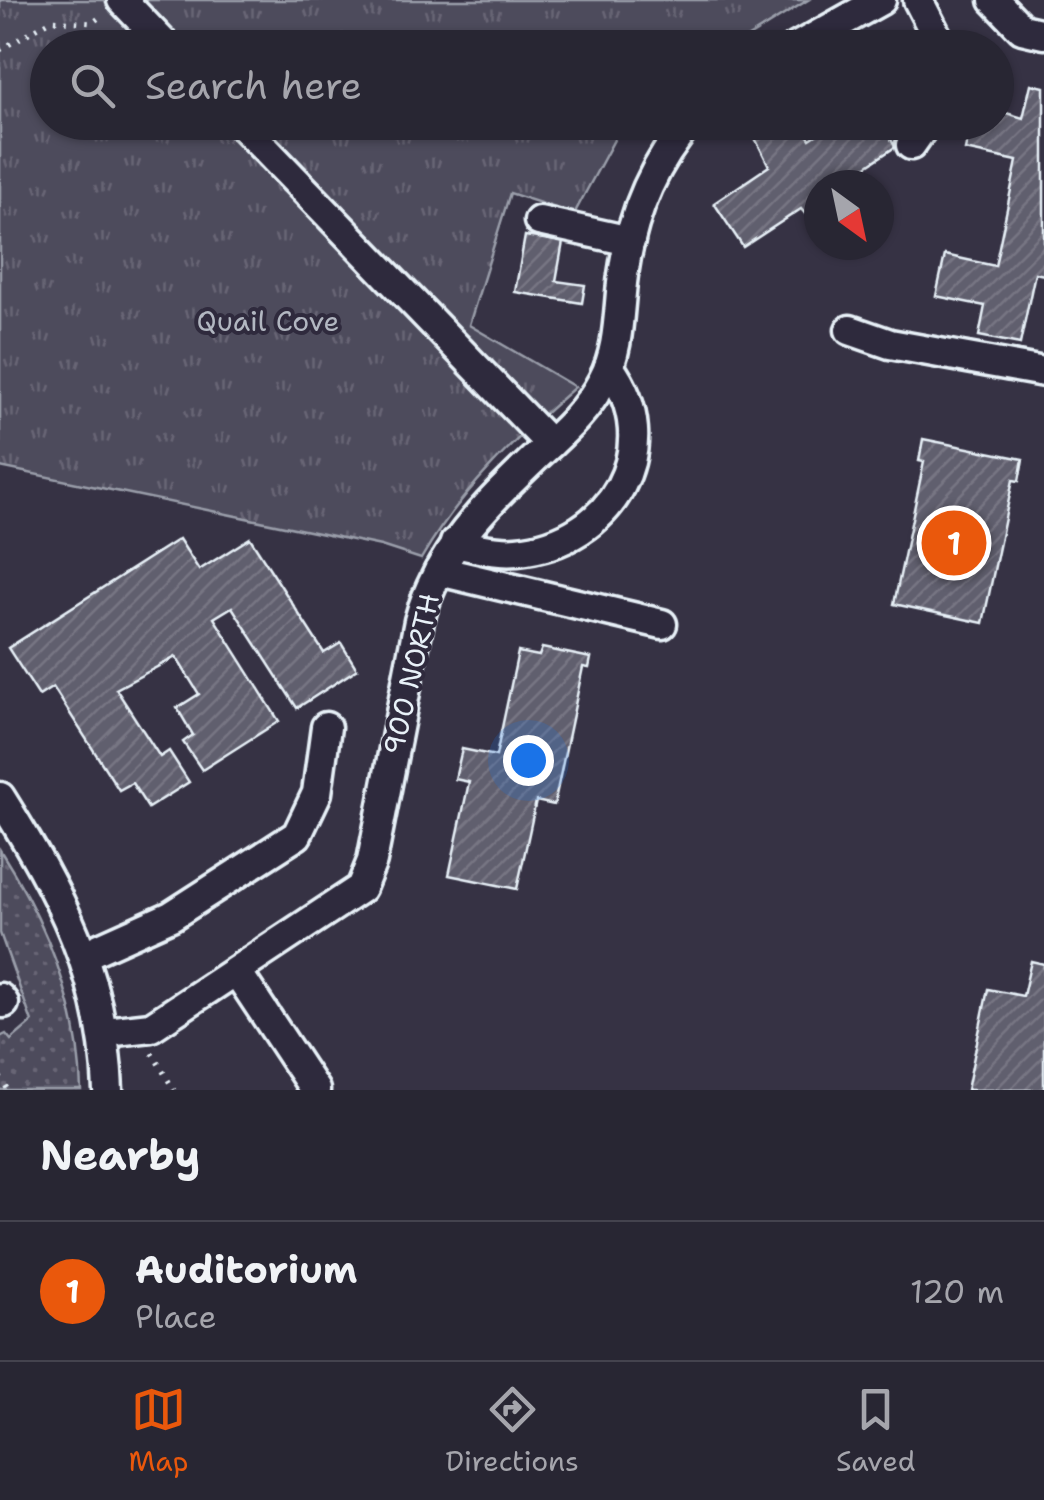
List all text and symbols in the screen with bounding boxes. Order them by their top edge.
search box [30,30,1014,140]
icon: search [65,58,120,113]
text: Search here [145,60,362,111]
north arrow [804,170,894,260]
park label: Quail Cove [197,302,339,340]
pin: 1 [922,506,986,580]
street label: 900 NORTH [374,590,448,758]
your location [503,735,554,786]
text: Nearby [40,1127,200,1183]
text: Auditorium [135,1244,358,1295]
text: 1 [65,1270,80,1313]
text: 120 m [910,1270,1004,1313]
text: Place [135,1295,217,1338]
tab: Map [129,1382,188,1480]
tab: Directions [445,1382,579,1480]
tab: Saved [836,1382,915,1480]

